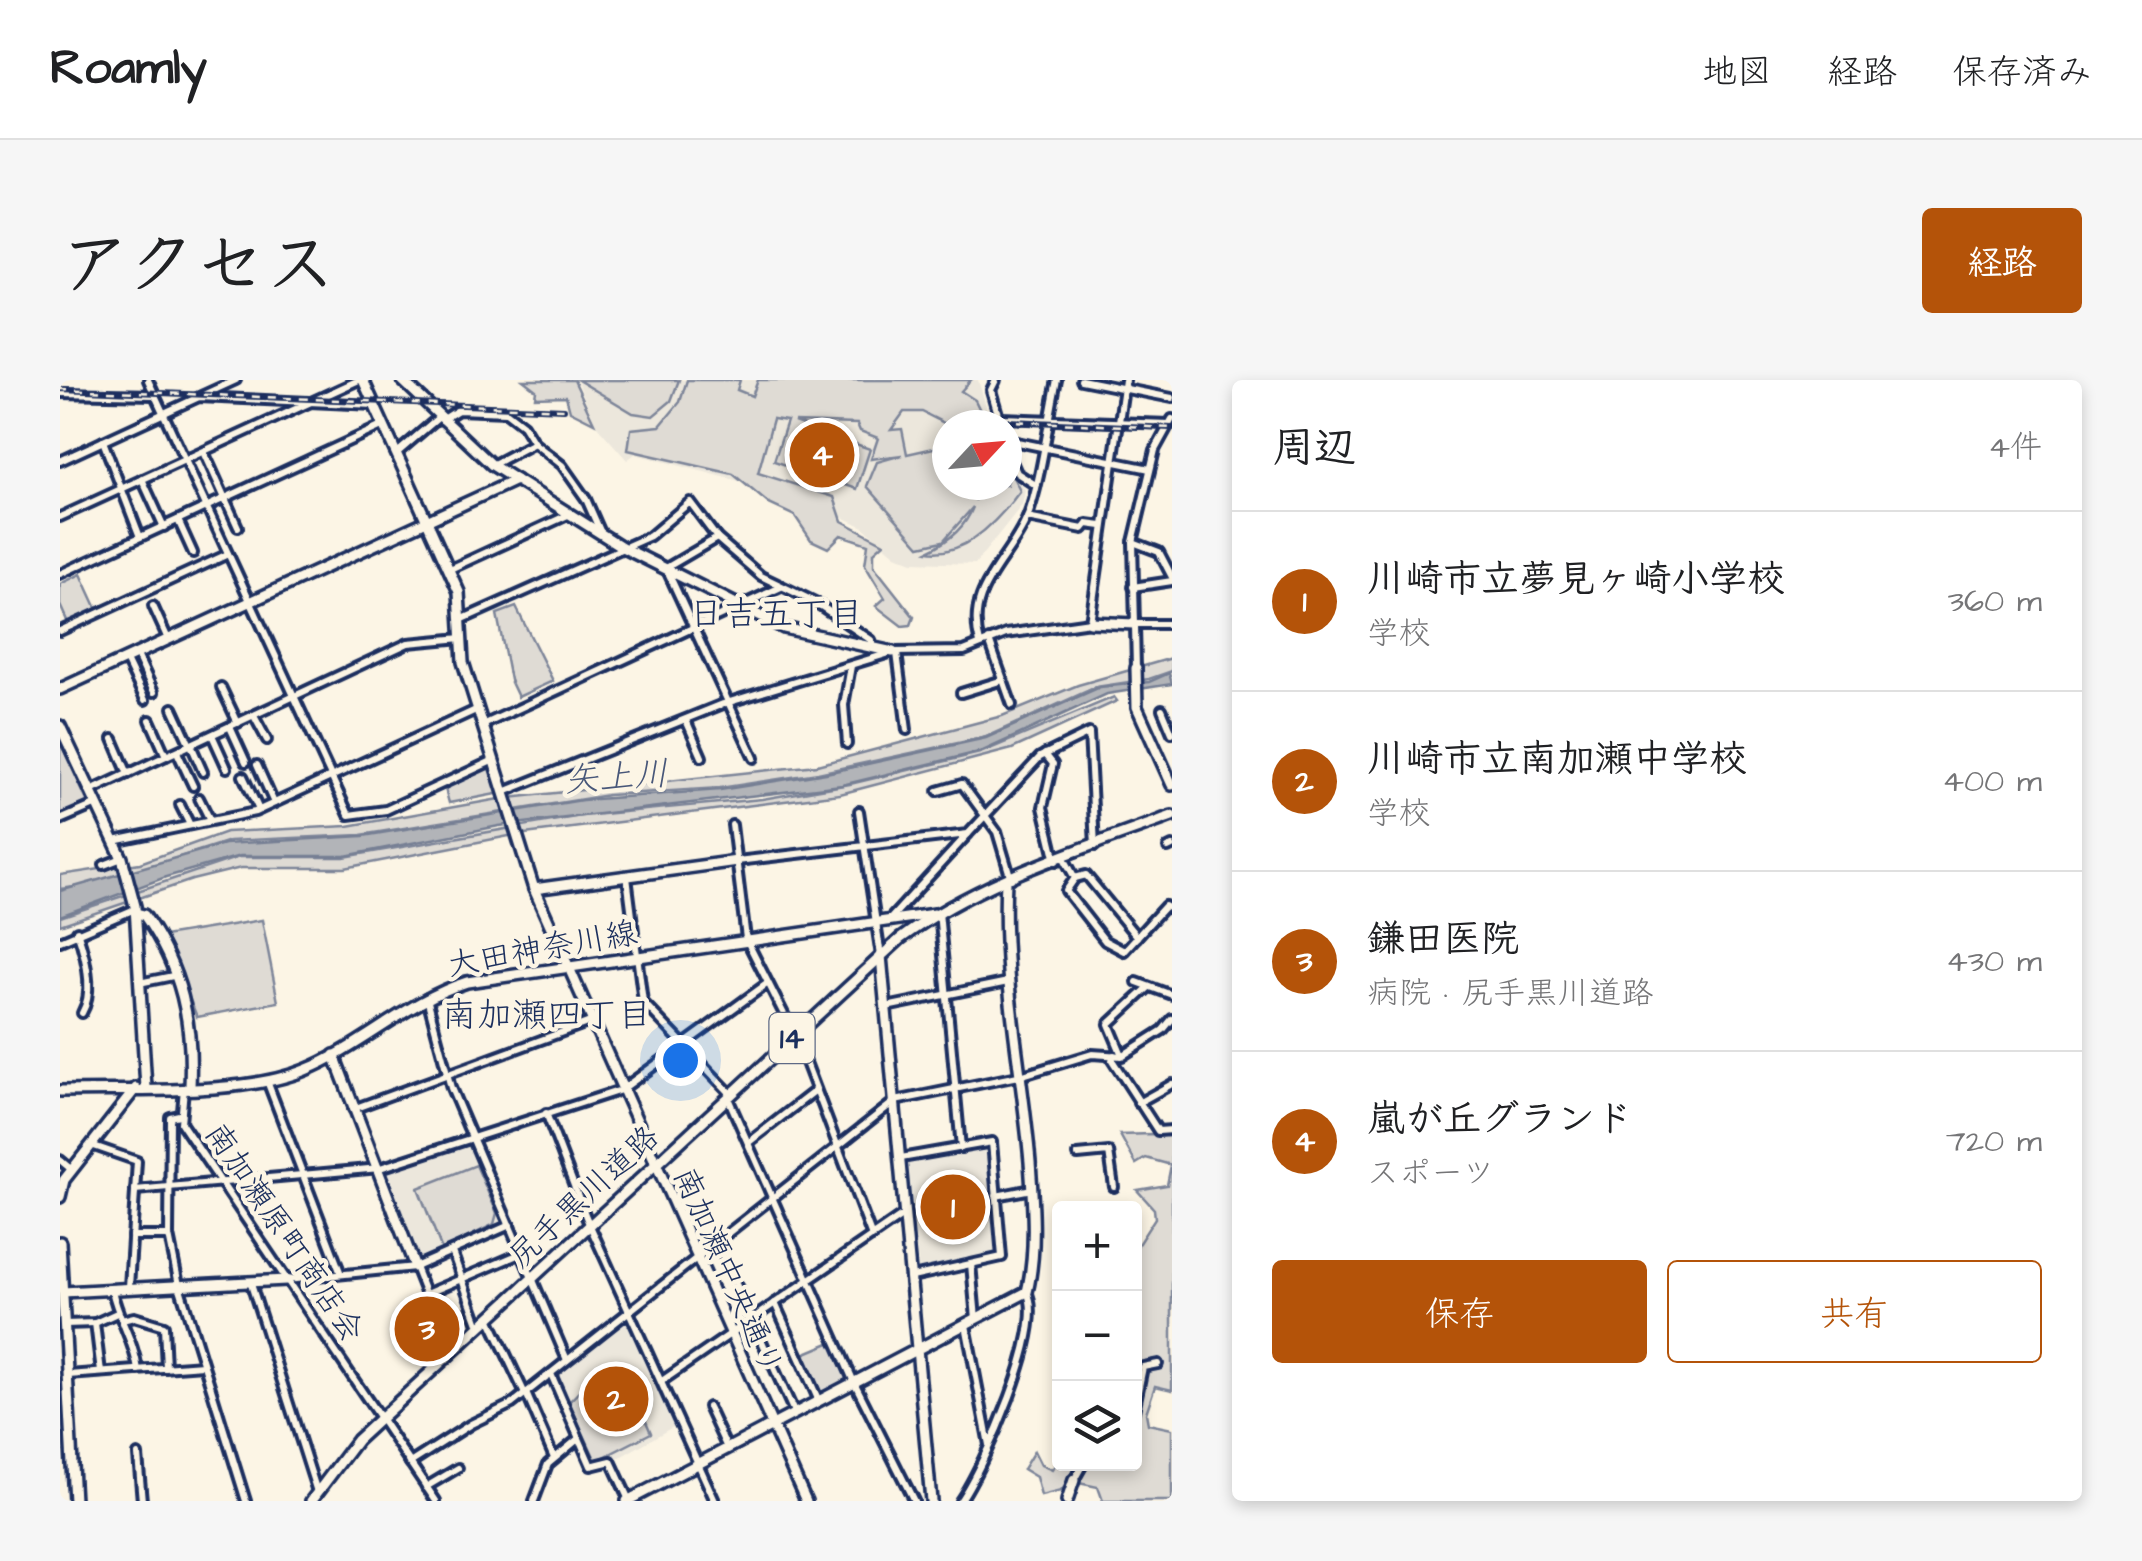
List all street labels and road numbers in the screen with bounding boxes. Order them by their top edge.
street label: 大田神奈川線 [444,911,641,988]
road number: 14 [770,1013,814,1063]
street label: 南加瀬原町商店会 [194,1114,374,1352]
street label: 尻手黒川道路 [498,1115,670,1279]
street label: 南加瀬中央通り [662,1160,794,1383]

